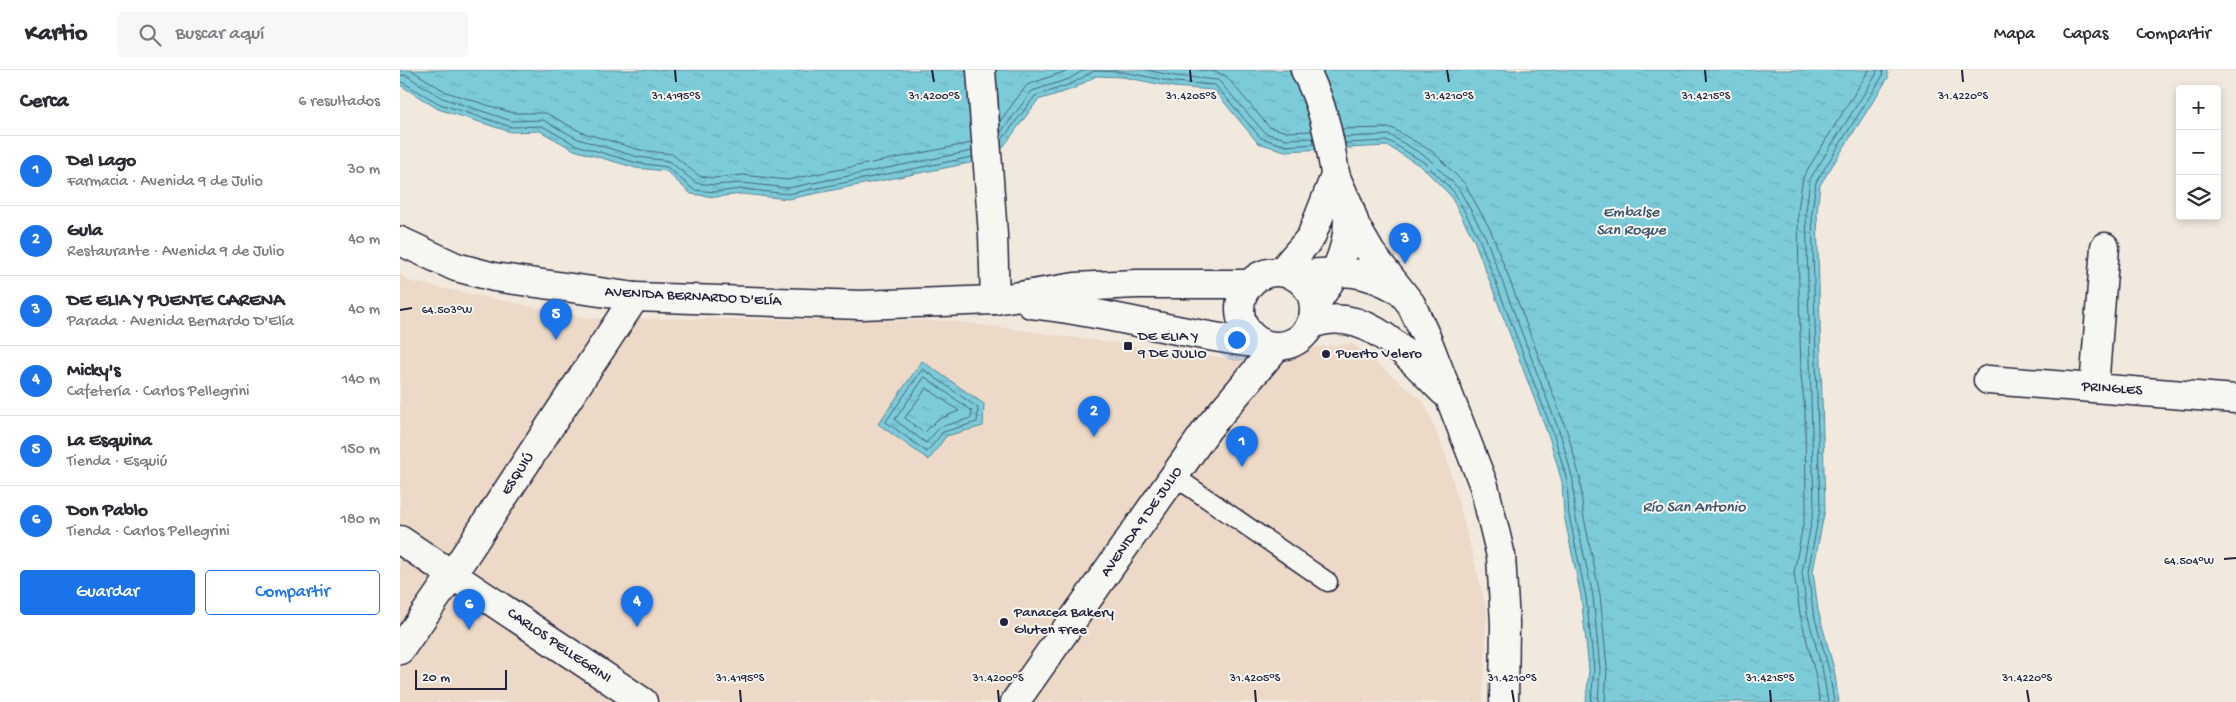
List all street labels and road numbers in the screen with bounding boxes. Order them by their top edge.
street label: AVENIDA BERNARDO D'ELÍA [604,283,783,311]
street label: PRINGLES [2080,378,2143,400]
street label: ESQUIÚ [498,449,539,499]
street label: AVENIDA 9 DE JULIO [1097,463,1187,581]
street label: CARLOS PELLEGRINI [503,604,615,688]

